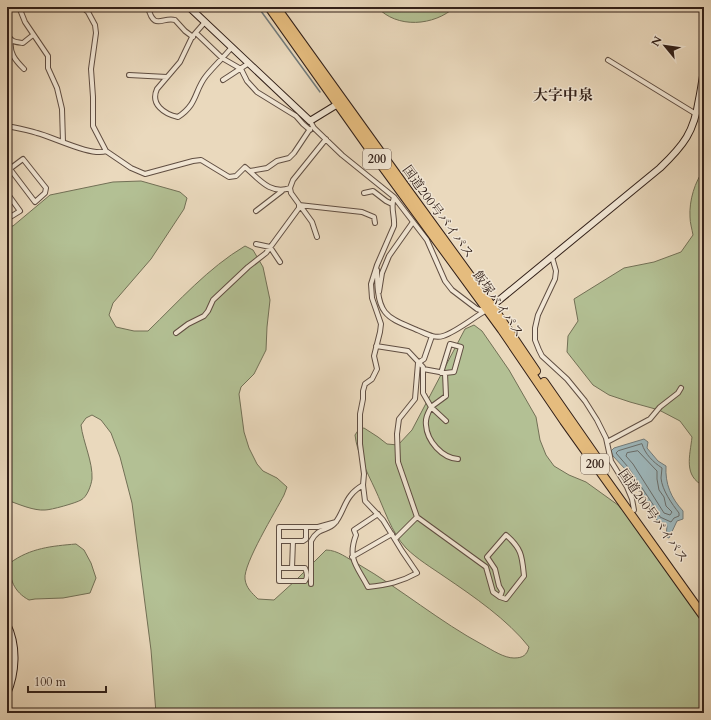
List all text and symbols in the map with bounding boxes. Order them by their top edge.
north arrow [645,26,685,66]
text: N [648,33,666,49]
district label: 大字中泉 [533,85,593,105]
road number: 200 [363,149,391,169]
street label: 国道200号バイパス [398,162,478,262]
street label: 飯塚バイパス [468,267,528,341]
road number: 200 [581,454,609,474]
street label: 国道200号バイパス [614,465,692,567]
scale bar [28,668,106,694]
text: 100 m [34,674,67,690]

